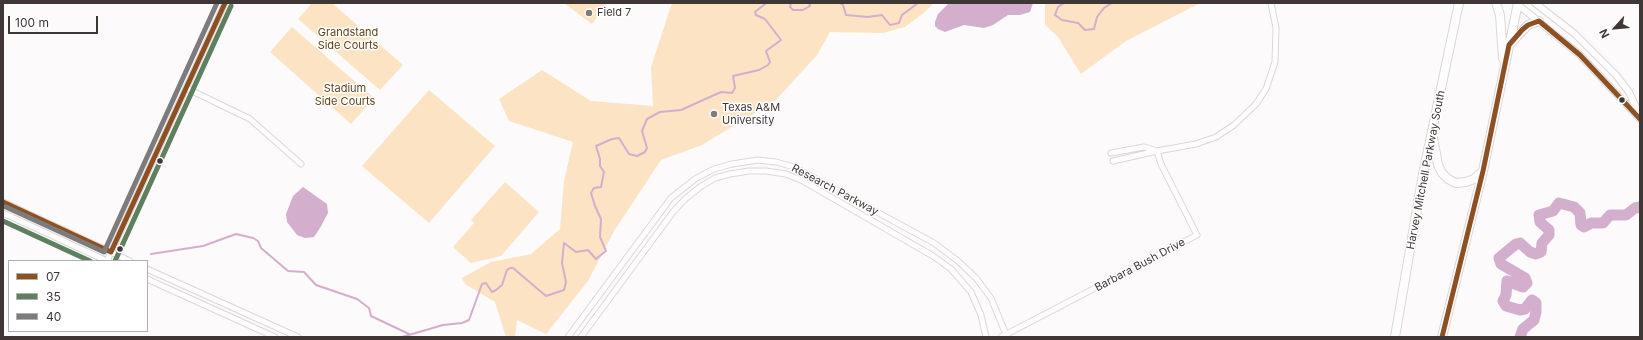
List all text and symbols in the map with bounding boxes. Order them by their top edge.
place label: Field 7 [597,6,631,20]
scale bar [10,8,100,34]
marker: Field 7 [584,8,594,18]
north arrow [1595,8,1635,48]
text: 100 m [15,15,49,30]
park label: Grandstand Side Courts [318,26,378,52]
text: N [1596,27,1612,40]
park label: Stadium Side Courts [315,82,375,108]
street label: Harvey Mitchell Parkway South [1404,89,1448,251]
unlabelled marker [1617,95,1627,105]
place label: Texas A&M University [722,101,780,127]
marker: Texas A&M University [709,109,719,119]
unlabelled marker [155,156,165,166]
street label: Research Parkway [789,162,881,218]
street label: Barbara Bush Drive [1093,236,1187,294]
unlabelled marker [115,244,125,254]
legend [8,260,148,332]
text: 07 [46,269,60,284]
text: 35 [46,289,61,304]
text: 40 [46,309,61,324]

